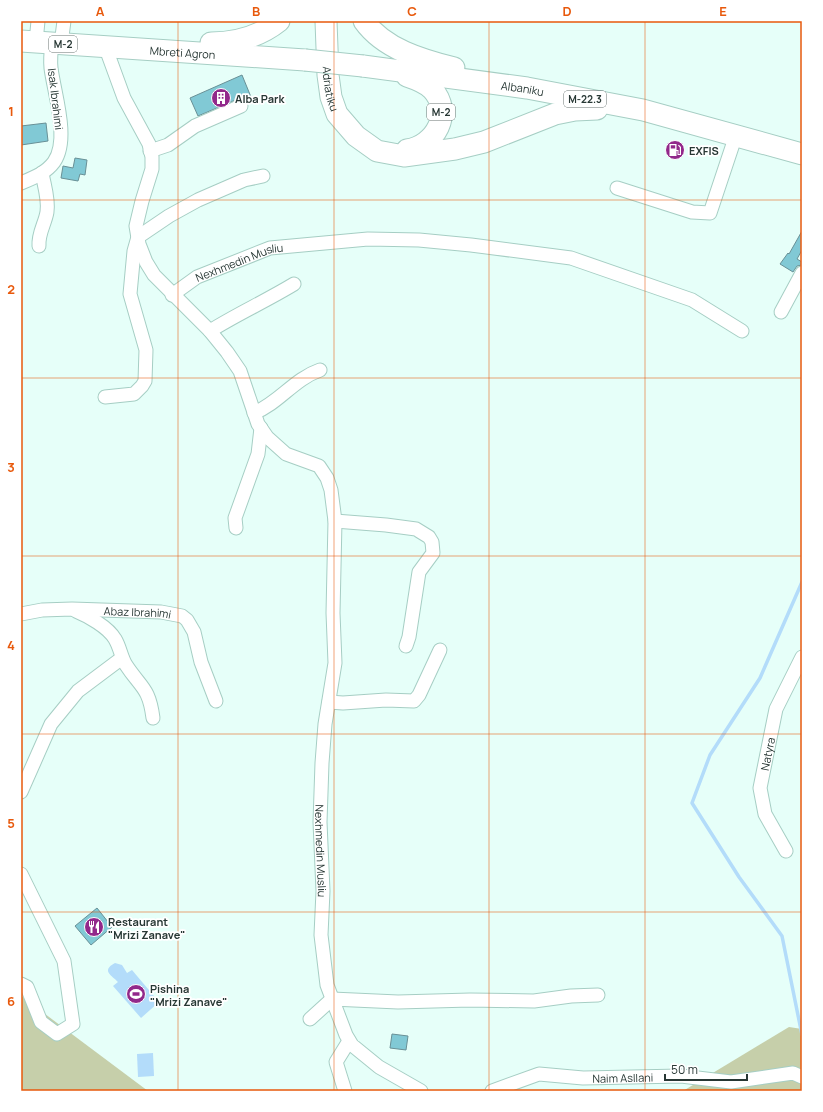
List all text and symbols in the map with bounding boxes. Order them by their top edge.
text: A [96,2,105,20]
text: B [252,2,260,20]
text: C [407,2,417,20]
text: D [562,2,572,20]
text: E [719,2,727,20]
road number: M-2 [49,36,77,52]
street label: Mbreti Agron [149,42,216,61]
street label: Adriatiku [320,66,343,113]
street label: Isak Ibrahimi [45,67,67,131]
street label: Albaniku [500,77,545,99]
building icon: Alba Park [210,87,232,109]
place label: Alba Park [235,91,285,106]
road number: M-22.3 [564,91,606,107]
text: 1 [8,102,14,120]
road number: M-2 [427,104,455,120]
fuel station icon: EXFIS [664,139,686,161]
place label: EXFIS [689,143,719,158]
street label: Nexhmedin Musliu [193,239,284,284]
text: 2 [7,280,15,298]
text: 3 [7,458,15,476]
street label: Abaz Ibrahimi [104,603,173,621]
text: 4 [7,636,15,654]
street label: Natyra [756,736,778,772]
street label: Nexhmedin Musliu [312,804,331,898]
text: 5 [7,814,15,832]
place label: Restaurant "Mrizi Zanave" [108,914,185,942]
restaurant icon: Restaurant "Mrizi Zanave" [83,916,105,938]
place label: Pishina "Mrizi Zanave" [150,981,227,1009]
sports icon: Pishina "Mrizi Zanave" [125,983,147,1005]
text: 6 [7,992,15,1010]
scale bar [665,1056,747,1082]
text: 50 m [671,1061,698,1078]
street label: Naim Asllani [592,1069,653,1085]

